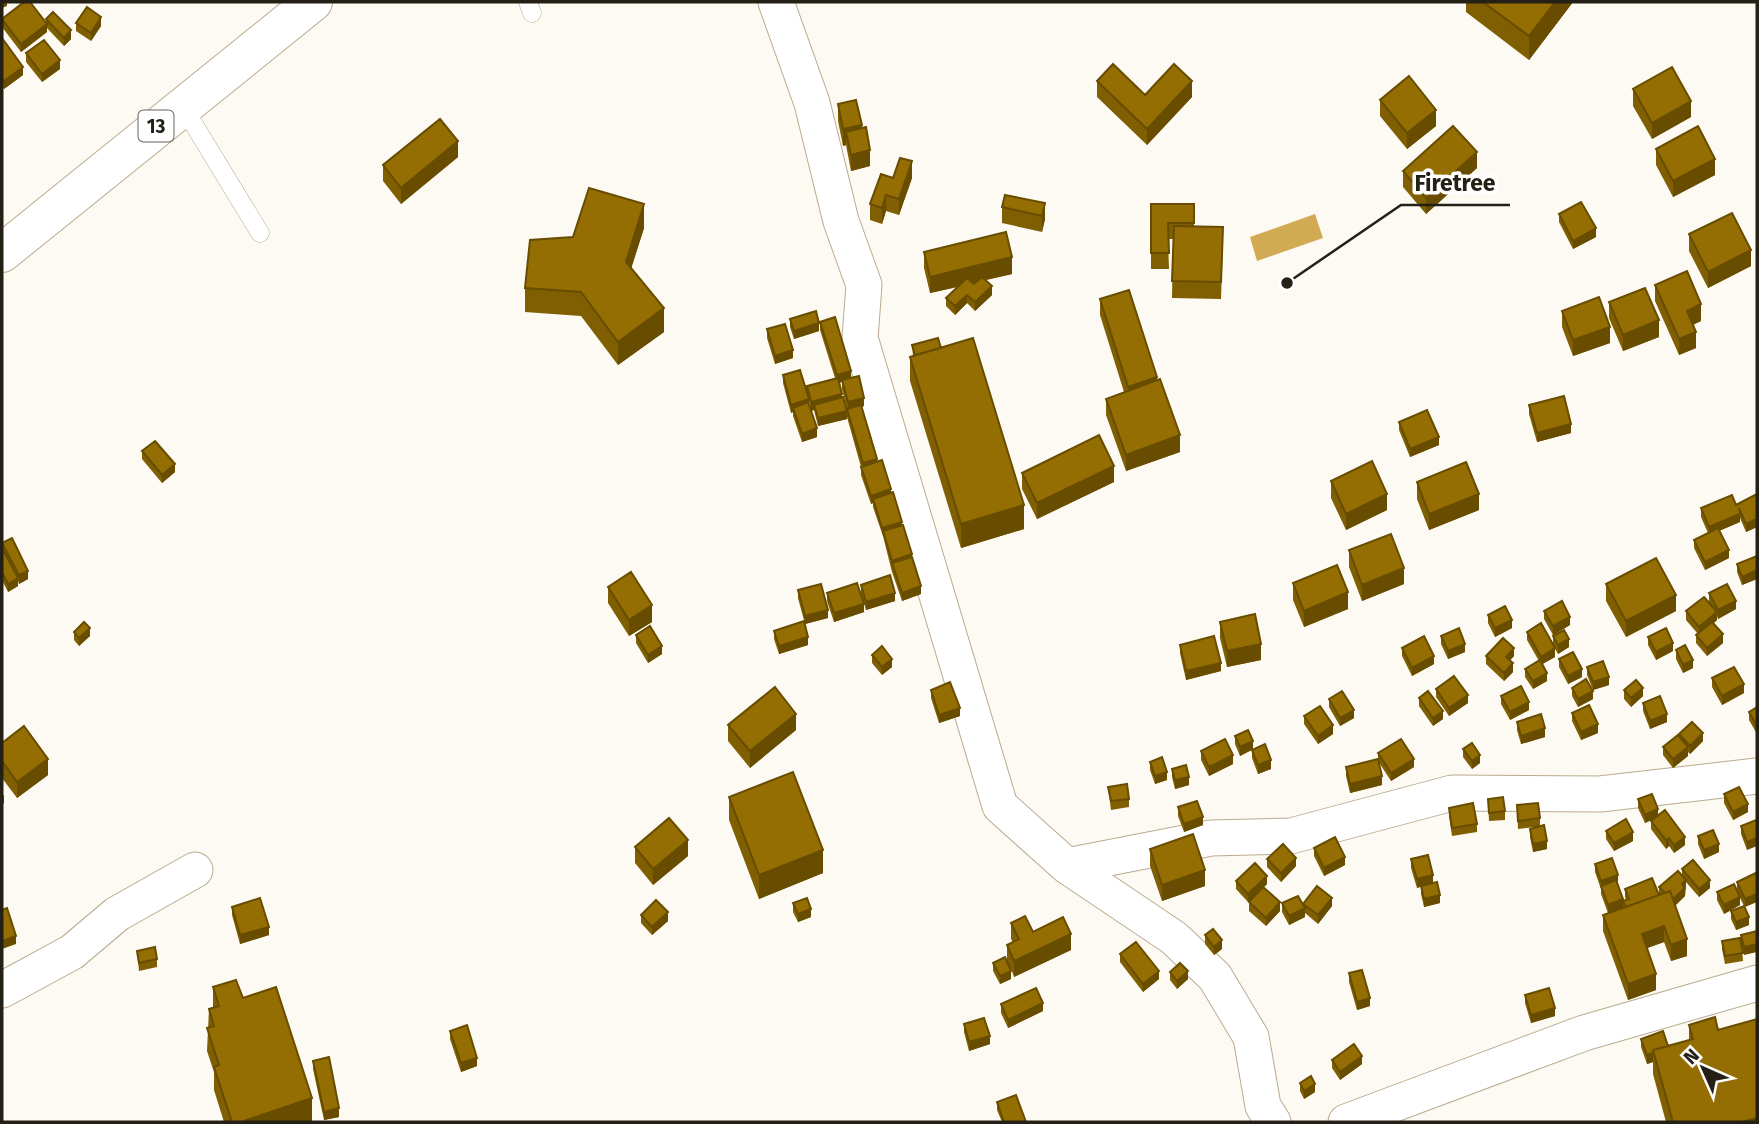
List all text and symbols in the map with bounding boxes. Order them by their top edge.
road number: 13 [138,110,174,142]
callout: Firetree [1401,161,1510,205]
text: Firetree [1414,169,1496,197]
north arrow [1668,1033,1738,1103]
text: N [1679,1044,1704,1069]

